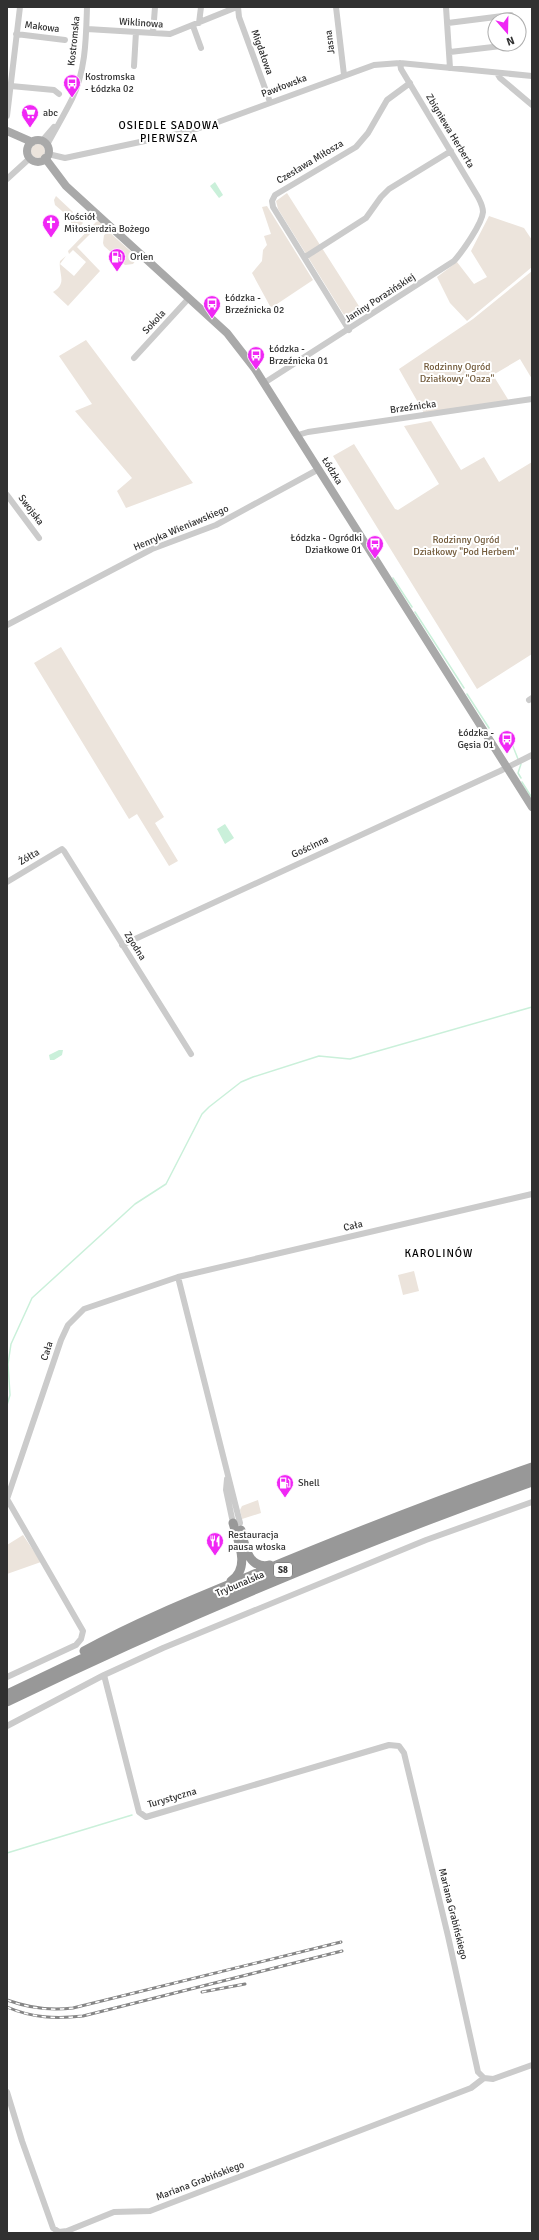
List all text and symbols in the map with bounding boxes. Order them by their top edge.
north arrow [487,12,527,52]
street label: Wiklinowa [118,15,164,31]
street label: Kostromska [65,16,83,66]
street label: Makowa [24,19,60,35]
street label: Migdałowa [248,28,276,76]
street label: Jasna [323,29,337,55]
text: N [504,34,516,48]
place label: Kostromska - Łódzka 02 [85,71,135,95]
street label: Pawłowska [260,72,308,100]
bus stop icon: Kostromska - Łódzka 02 [62,73,82,98]
street label: Zbigniewa Herberta [423,92,477,170]
supermarket icon: abc [20,103,40,128]
place label: abc [43,107,58,119]
district label: OSIEDLE SADOWA PIERWSZA [118,119,220,145]
street label: Czesława Miłosza [274,137,346,187]
place label: Kościół Miłosierdzia Bożego [64,211,150,235]
church icon: Kościół Miłosierdzia Bożego [41,213,61,238]
fuel station icon: Orlen [107,247,127,272]
place label: Orlen [130,251,154,263]
street label: Janiny Porazińskiej [343,271,418,325]
place label: Łódzka - Brzeźnicka 02 [225,292,284,316]
bus stop icon: Łódzka - Brzeźnicka 02 [202,294,222,319]
street label: Sokola [140,307,168,337]
place label: Łódzka - Brzeźnicka 01 [269,343,328,367]
bus stop icon: Łódzka - Brzeźnicka 01 [246,345,266,370]
park label: Rodzinny Ogród Działkowy "Oaza" [420,361,495,385]
street label: Brzeźnicka [389,398,437,416]
street label: Łódzka [319,455,345,487]
street label: Swojska [16,492,46,528]
street label: Henryka Wieniawskiego [132,503,230,553]
place label: Łódzka - Ogródki Działkowe 01 [291,532,362,556]
bus stop icon: Łódzka - Ogródki Działkowe 01 [365,534,385,559]
park label: Rodzinny Ogród Działkowy "Pod Herbem" [413,534,519,558]
place label: Łódzka - Gęsia 01 [457,727,494,751]
bus stop icon: Łódzka - Gęsia 01 [497,729,517,754]
street label: Gościnna [290,833,330,861]
street label: Żółta [16,846,42,868]
street label: Zgodna [122,929,148,963]
street label: Cała [342,1218,364,1234]
district label: KAROLINÓW [405,1246,473,1260]
street label: Cała [38,1340,56,1362]
fuel station icon: Shell [275,1473,295,1498]
place label: Shell [298,1477,320,1489]
place label: Restauracja pausa włoska [228,1529,286,1553]
restaurant icon: Restauracja pausa włoska [205,1531,225,1556]
road number: S8 [274,1563,292,1577]
street label: Trybunalska [214,1568,266,1600]
street label: Turystyczna [146,1785,198,1811]
street label: Mariana Grabińskiego [436,1867,470,1961]
street label: Mariana Grabińskiego [154,2159,246,2203]

